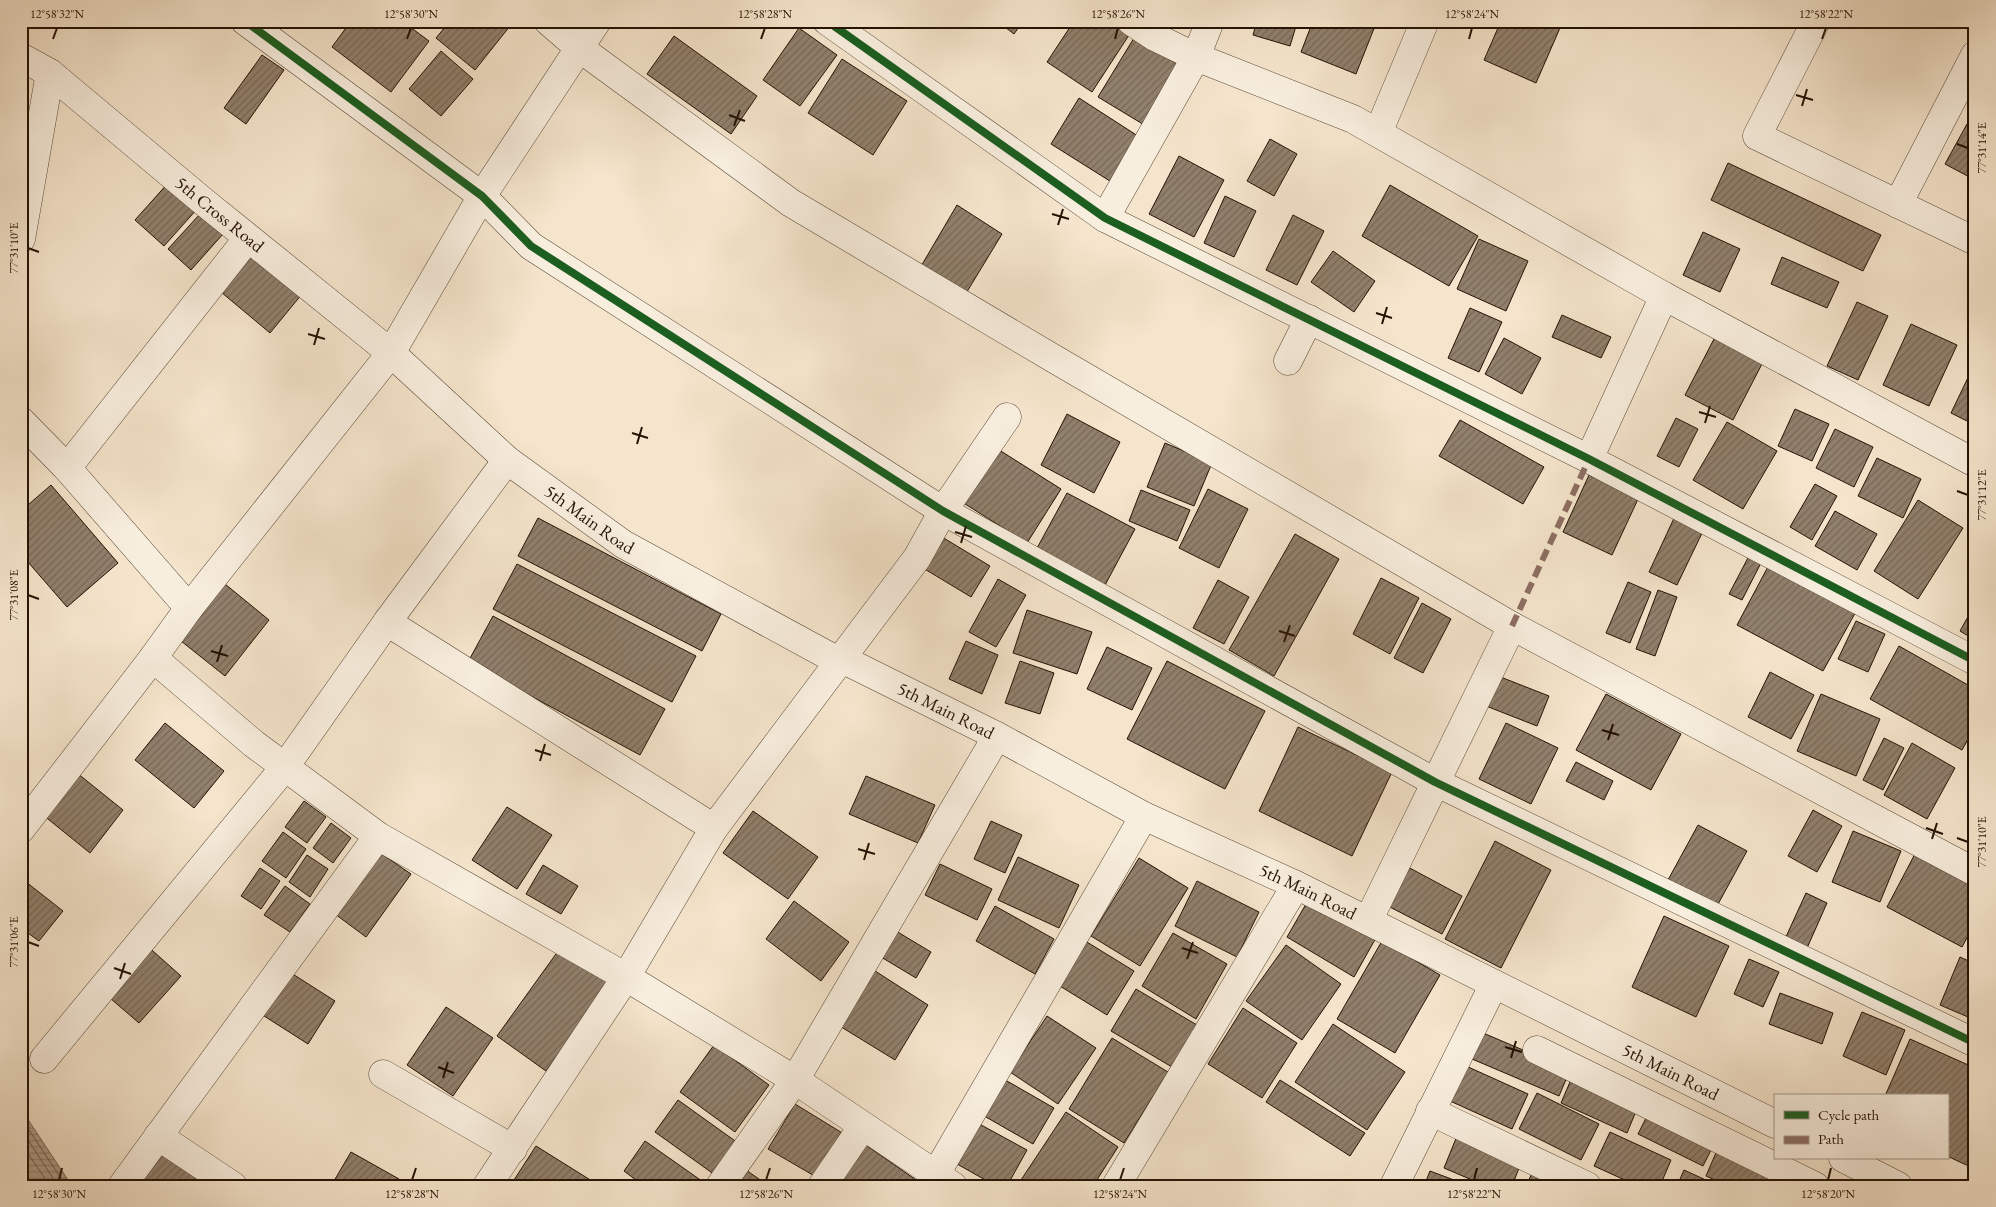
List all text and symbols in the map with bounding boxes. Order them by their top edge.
text: 12°58'32"N [30,6,84,22]
text: 12°58'30"N [384,6,438,22]
text: 12°58'28"N [738,6,792,22]
text: 12°58'26"N [1091,6,1145,22]
text: 12°58'24"N [1445,6,1499,22]
text: 12°58'22"N [1799,6,1853,22]
text: 77°31'14"E [1974,122,1990,174]
street label: 5th Cross Road [171,171,270,258]
text: 77°31'10"E [6,222,22,274]
text: 77°31'12"E [1974,469,1990,521]
street label: 5th Main Road [540,479,639,560]
text: 77°31'08"E [6,569,22,621]
street label: 5th Main Road [894,676,999,744]
text: 77°31'10"E [1974,816,1990,868]
street label: 5th Main Road [1256,858,1362,925]
text: 77°31'06"E [6,916,22,968]
street label: 5th Main Road [1618,1038,1724,1106]
legend [1774,1094,1948,1160]
text: Cycle path [1818,1105,1880,1124]
text: Path [1818,1129,1844,1148]
text: 12°58'30"N [32,1186,86,1202]
text: 12°58'28"N [385,1186,439,1202]
text: 12°58'26"N [739,1186,793,1202]
text: 12°58'24"N [1093,1186,1147,1202]
text: 12°58'22"N [1447,1186,1501,1202]
text: 12°58'20"N [1801,1186,1855,1202]

